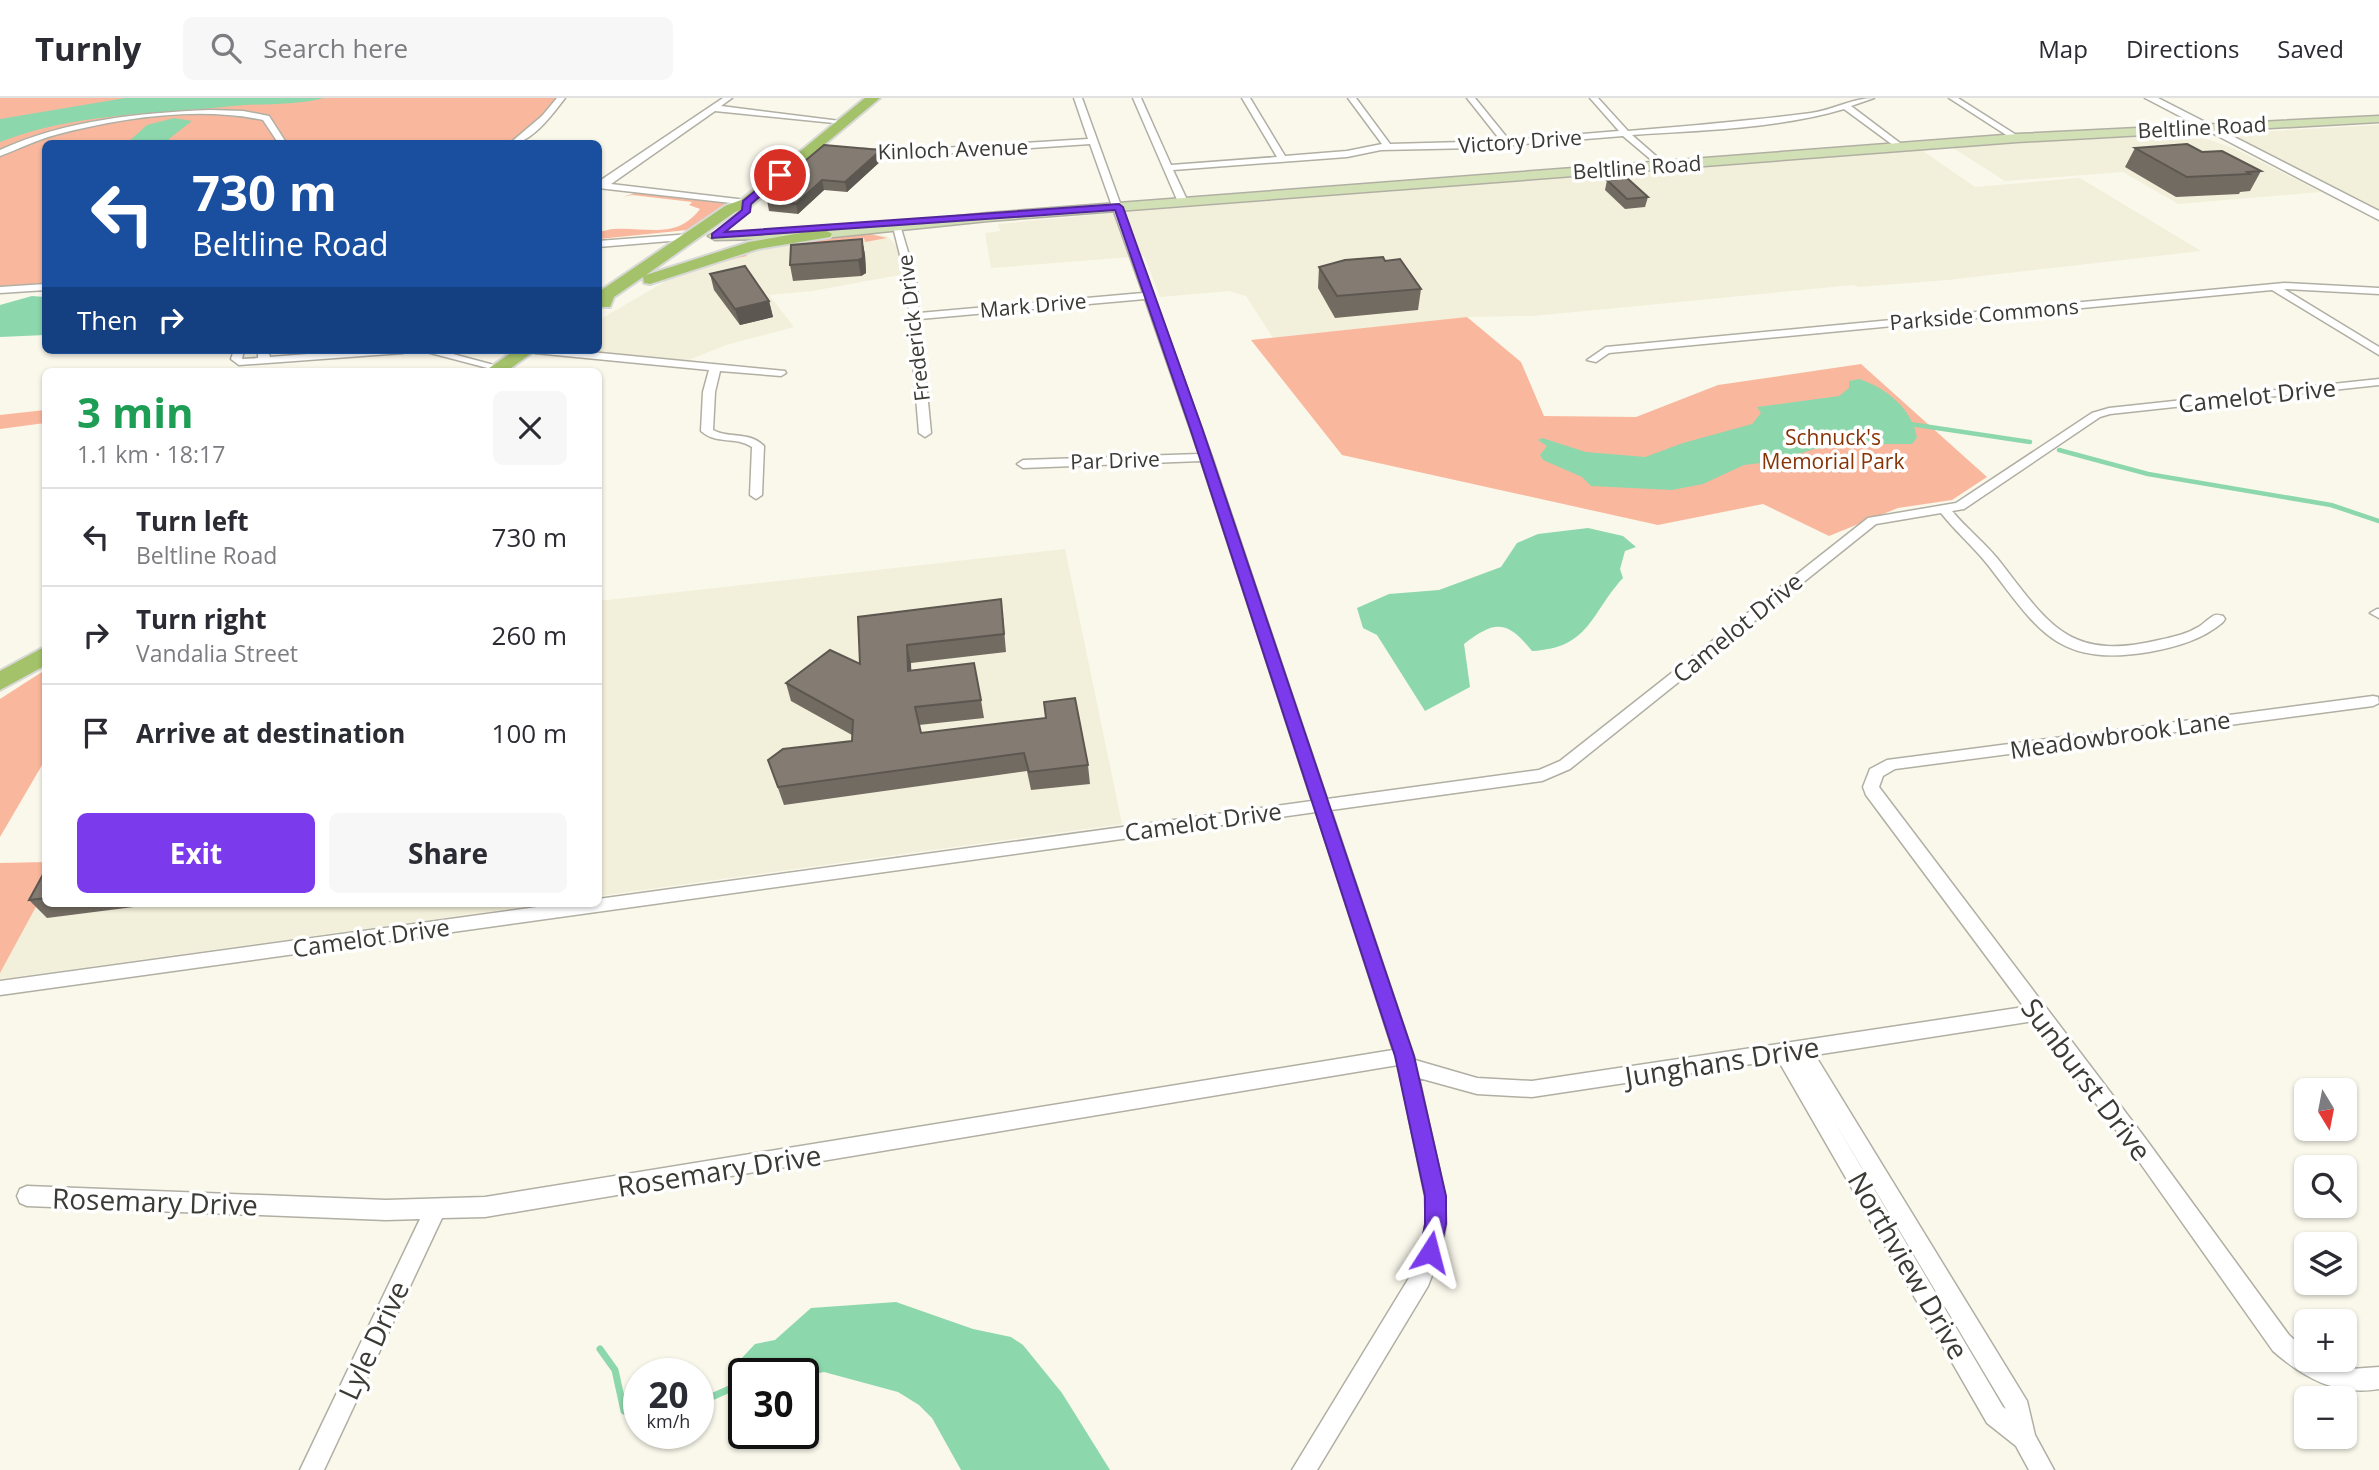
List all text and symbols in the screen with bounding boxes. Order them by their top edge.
search box [183,17,673,80]
text: Turnly [35,26,141,71]
icon: search [207,29,245,67]
text: Search here [263,30,408,66]
text: Map [2038,32,2088,65]
text: Directions [2126,32,2239,65]
text: Saved [2277,32,2344,65]
street label: Beltline Road [2137,110,2267,144]
street label: Victory Drive [1457,123,1583,159]
street label: Kinloch Avenue [877,132,1029,166]
pin [750,145,810,205]
street label: Beltline Road [1572,149,1702,185]
icon: arrive [761,156,799,194]
text: 730 m [192,159,337,225]
icon: left [77,168,168,259]
text: Beltline Road [192,222,389,265]
street label: Frederick Drive [890,253,936,403]
street label: Mark Drive [978,286,1088,324]
street label: Parkside Commons [1888,292,2080,336]
icon: right [152,301,190,339]
text: Then [77,302,138,338]
street label: Camelot Drive [2177,370,2337,420]
text: 3 min [77,383,194,440]
button: close [493,391,567,465]
park label: Schnuck's Memorial Park [1762,423,1904,475]
text: 1.1 km · 18:17 [77,438,225,470]
street label: Par Drive [1070,444,1160,476]
text: Turn left [136,503,248,539]
icon: left [77,518,115,556]
text: 730 m [492,519,567,555]
text: Beltline Road [136,539,277,571]
street label: Camelot Drive [1665,564,1809,690]
text: Turn right [136,601,267,637]
icon: right [77,616,115,654]
text: 260 m [492,617,567,653]
text: Vandalia Street [136,637,298,669]
street label: Meadowbrook Lane [2008,702,2232,766]
icon: arrive [77,714,115,752]
text: Arrive at destination [136,715,405,751]
text: 100 m [492,715,567,751]
street label: Camelot Drive [1122,794,1284,848]
button: Exit [77,813,315,893]
button: Share [329,813,567,893]
street label: Camelot Drive [290,910,452,964]
street label: Sunburst Drive [2013,990,2161,1168]
street label: Junghans Drive [1619,1027,1822,1096]
north arrow [2294,1078,2357,1141]
map controls [2294,1078,2357,1449]
street label: Rosemary Drive [614,1135,824,1205]
button: search [2294,1155,2357,1218]
street label: Northview Drive [1840,1164,1978,1366]
street label: Rosemary Drive [51,1178,259,1224]
position arrow [1393,1215,1467,1289]
button: layers [2294,1232,2357,1295]
street label: Lyle Drive [329,1274,417,1406]
button: + [2294,1309,2357,1372]
speed limit sign: 30 [728,1358,819,1449]
text: 20 [648,1371,689,1418]
button: − [2294,1386,2357,1449]
text: km/h [647,1409,690,1433]

